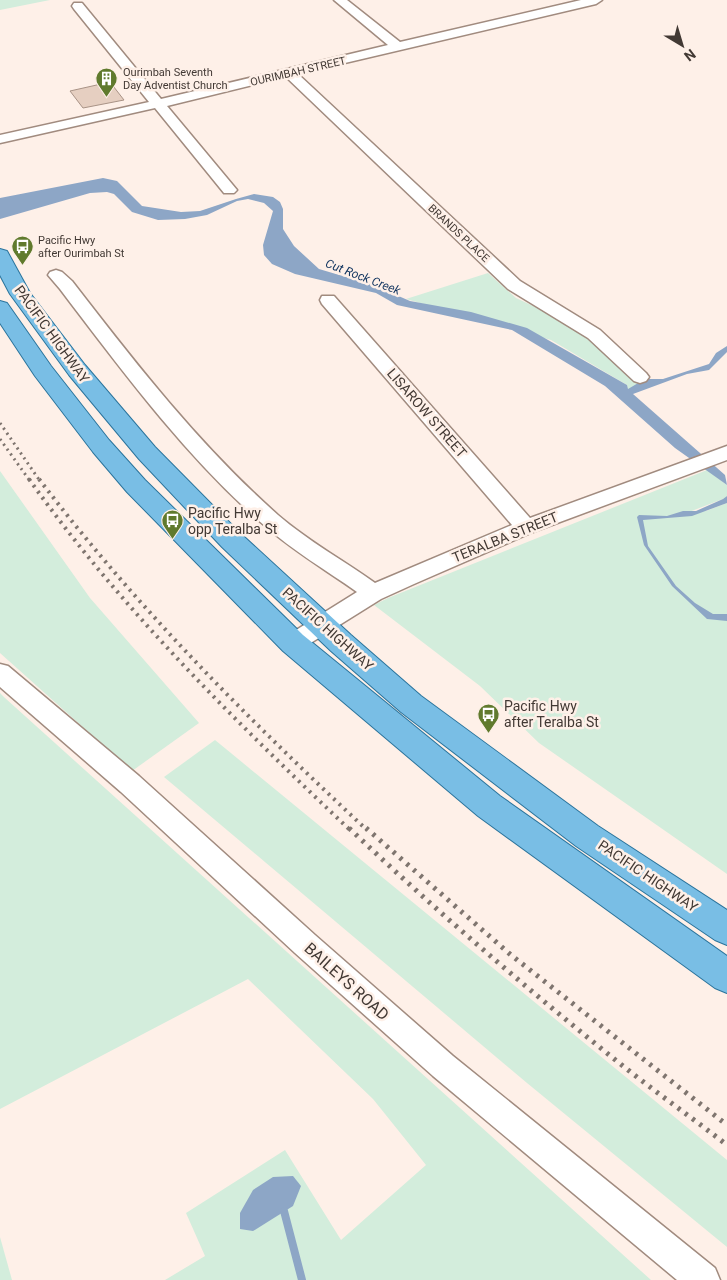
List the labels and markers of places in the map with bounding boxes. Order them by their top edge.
building icon: Ourimbah Seventh Day Adventist Church [95,66,119,97]
place label: Ourimbah Seventh Day Adventist Church [123,66,228,92]
bus stop icon: Pacific Hwy after Ourimbah St [10,234,34,265]
place label: Pacific Hwy after Ourimbah St [38,234,125,260]
place label: Pacific Hwy opp Teralba St [188,505,278,537]
bus stop icon: Pacific Hwy opp Teralba St [160,509,184,540]
place label: Pacific Hwy after Teralba St [504,698,599,730]
bus stop icon: Pacific Hwy after Teralba St [476,702,500,733]

